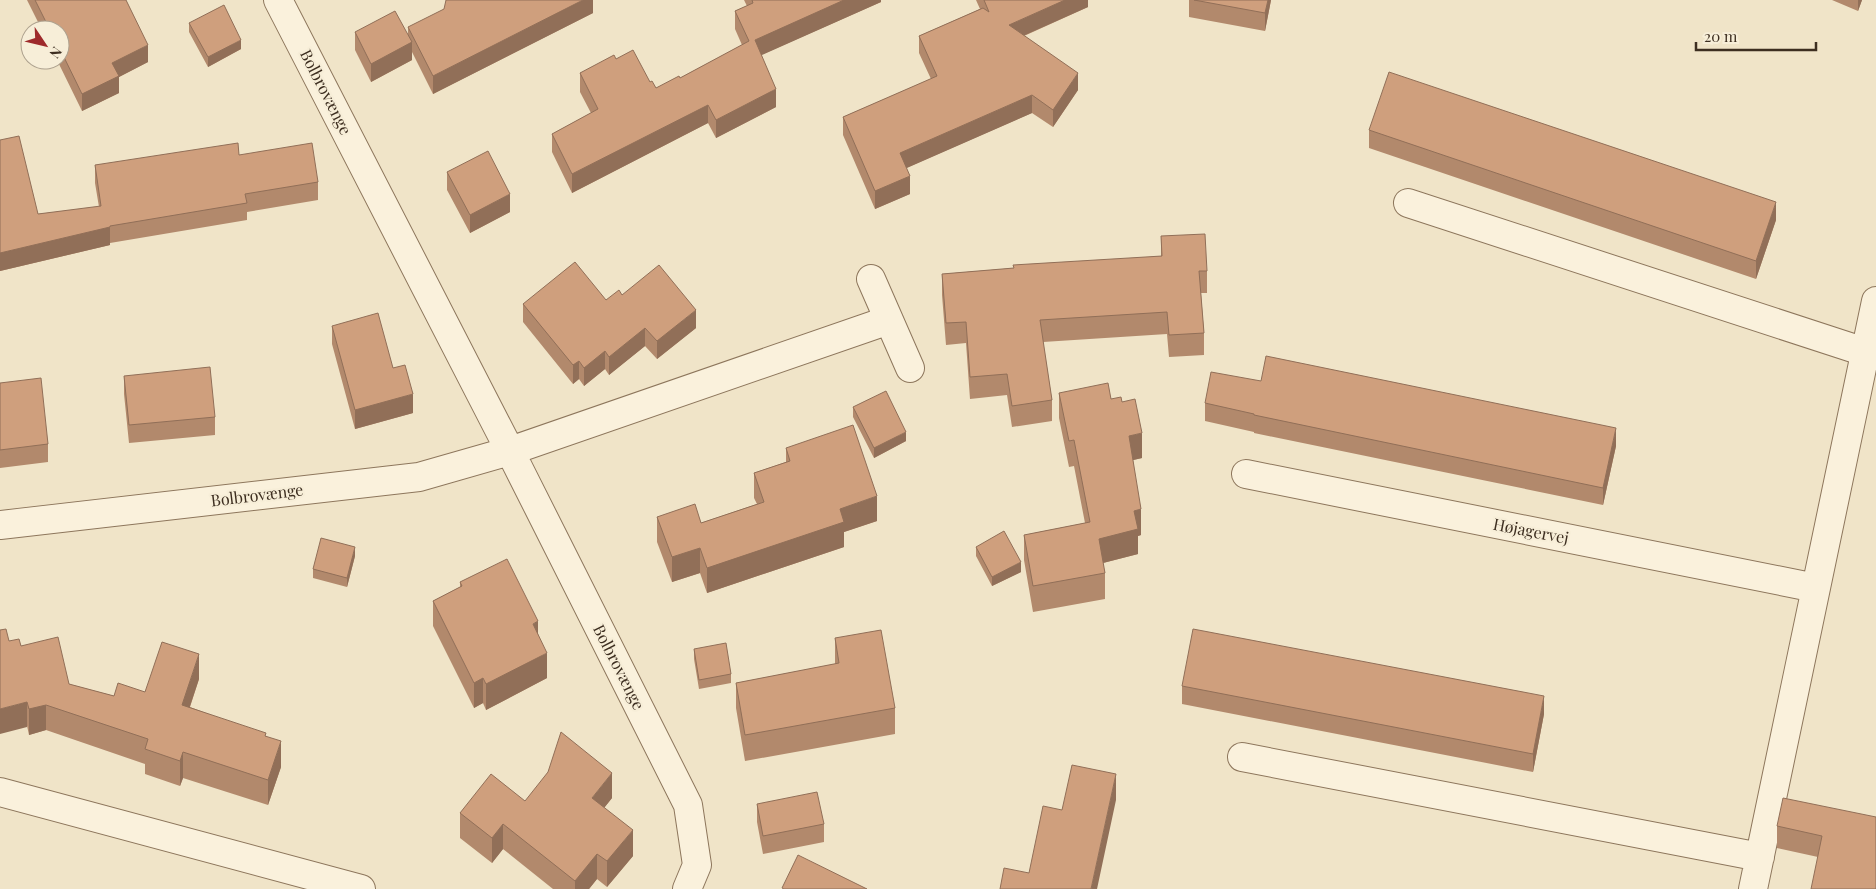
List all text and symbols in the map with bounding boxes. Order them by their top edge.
north arrow [20,20,70,70]
scale bar [1696,20,1816,52]
text: 20 m [1704,26,1738,46]
text: N [45,43,67,62]
street label: Bolbrovænge [296,46,357,138]
street label: Bolbrovænge [209,478,304,511]
street label: Højagervej [1492,513,1571,548]
street label: Bolbrovænge [589,621,650,713]

